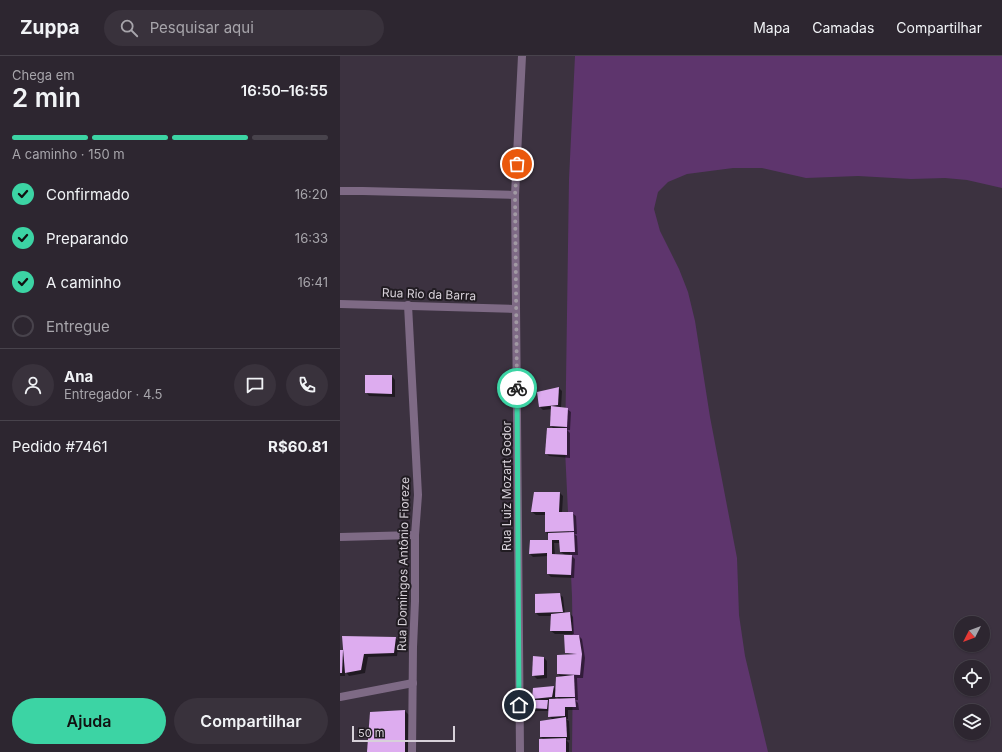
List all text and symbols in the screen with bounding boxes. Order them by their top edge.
search box [104,10,384,46]
text: Zuppa [20,16,80,39]
icon: search [118,17,140,39]
text: Pesquisar aqui [150,18,254,37]
text: Mapa [753,19,790,36]
text: Camadas [812,19,874,36]
text: Compartilhar [896,19,982,36]
text: Chega em [12,67,75,83]
text: 16:50–16:55 [241,81,328,100]
text: 2 min [12,82,81,113]
text: A caminho · 150 m [12,146,125,162]
pin [500,147,534,181]
icon: bag [506,153,528,175]
icon: check [12,183,34,205]
text: Confirmado [46,185,130,204]
text: 16:20 [295,186,328,202]
icon: check [12,227,34,249]
text: Preparando [46,229,129,248]
text: 16:33 [295,230,328,246]
icon: check [12,271,34,293]
text: A caminho [46,273,121,292]
text: 16:41 [297,274,328,290]
street label: Rua Rio da Barra [382,285,476,303]
text: Entregue [46,317,110,336]
button: person [12,364,54,406]
button: chat [234,364,276,406]
button: phone [286,364,328,406]
text: Ana [64,367,93,386]
courier [497,368,537,408]
icon: bike [506,377,528,399]
text: Entregador · 4.5 [64,386,162,402]
street label: Rua Luiz Mozart Godor [499,420,514,551]
text: Pedido #7461 [12,437,108,456]
text: R$60.81 [268,437,328,456]
street label: Rua Domingos Antônio Fioreze [394,477,412,651]
north arrow [954,616,990,652]
map controls [954,616,990,740]
button: locate [954,660,990,696]
pin [502,688,536,722]
icon: home [508,694,530,716]
button: Ajuda [12,698,166,744]
button: Compartilhar [174,698,328,744]
button: layers [954,704,990,740]
scale bar [352,724,455,743]
text: 50 m [358,726,384,740]

